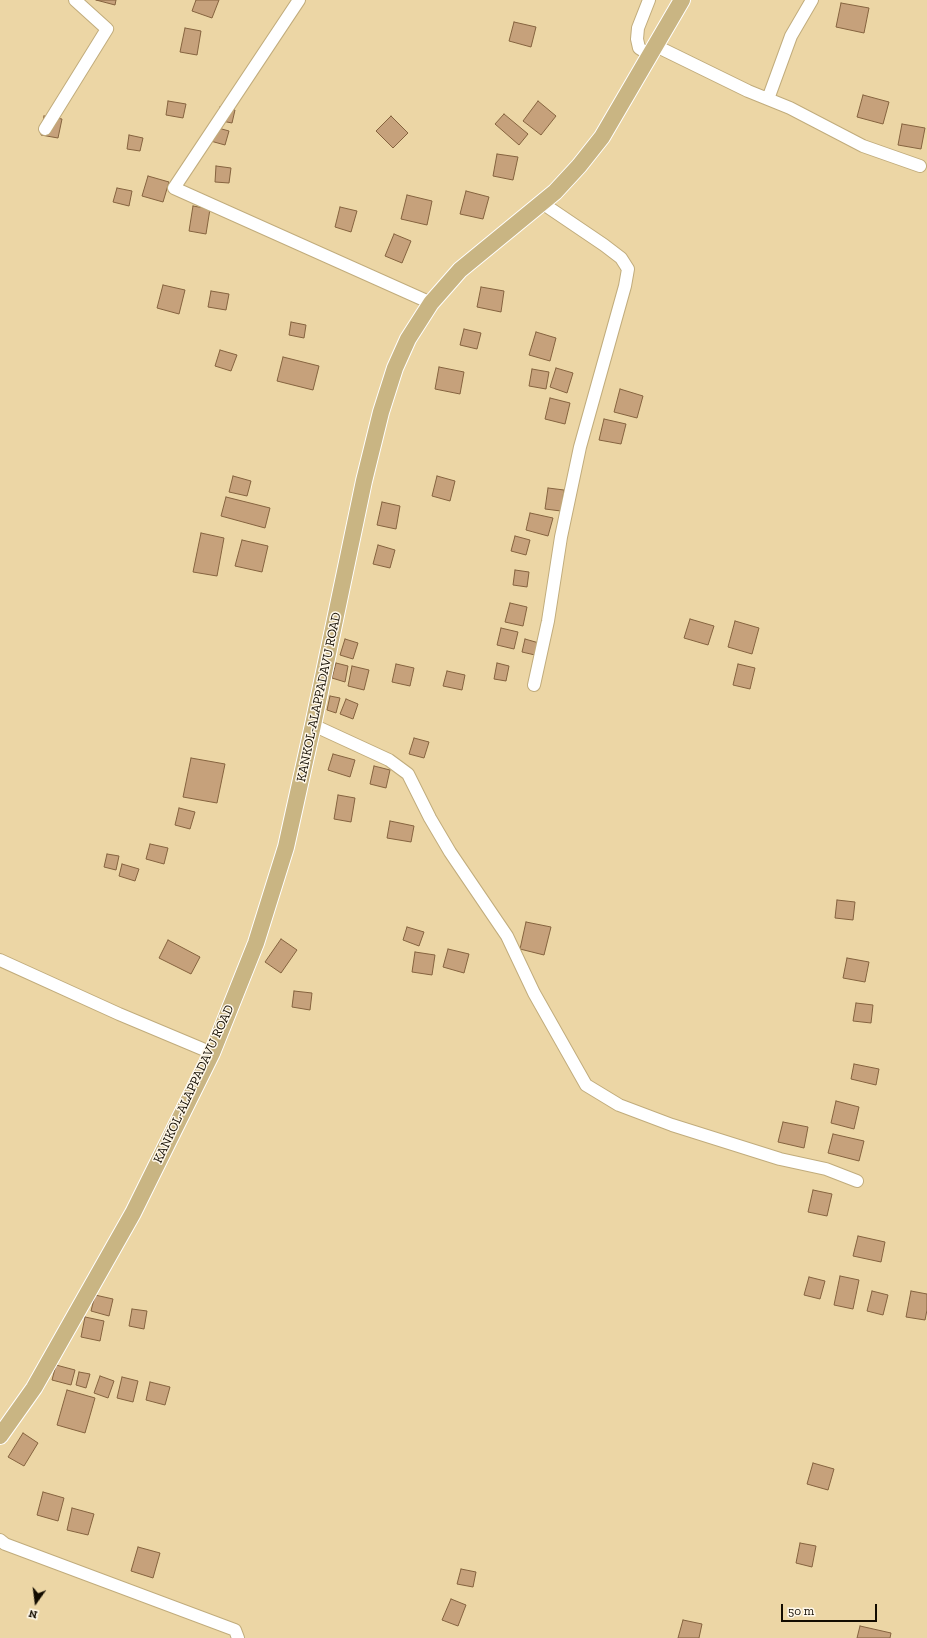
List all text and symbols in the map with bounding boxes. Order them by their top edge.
street label: KANKOL-ALAPPADAVU ROAD [293,611,345,783]
street label: KANKOL-ALAPPADAVU ROAD [150,1002,238,1166]
north arrow [16,1582,56,1622]
scale bar [783,1596,879,1622]
text: 50 m [788,1604,814,1618]
text: N [27,1607,39,1621]

